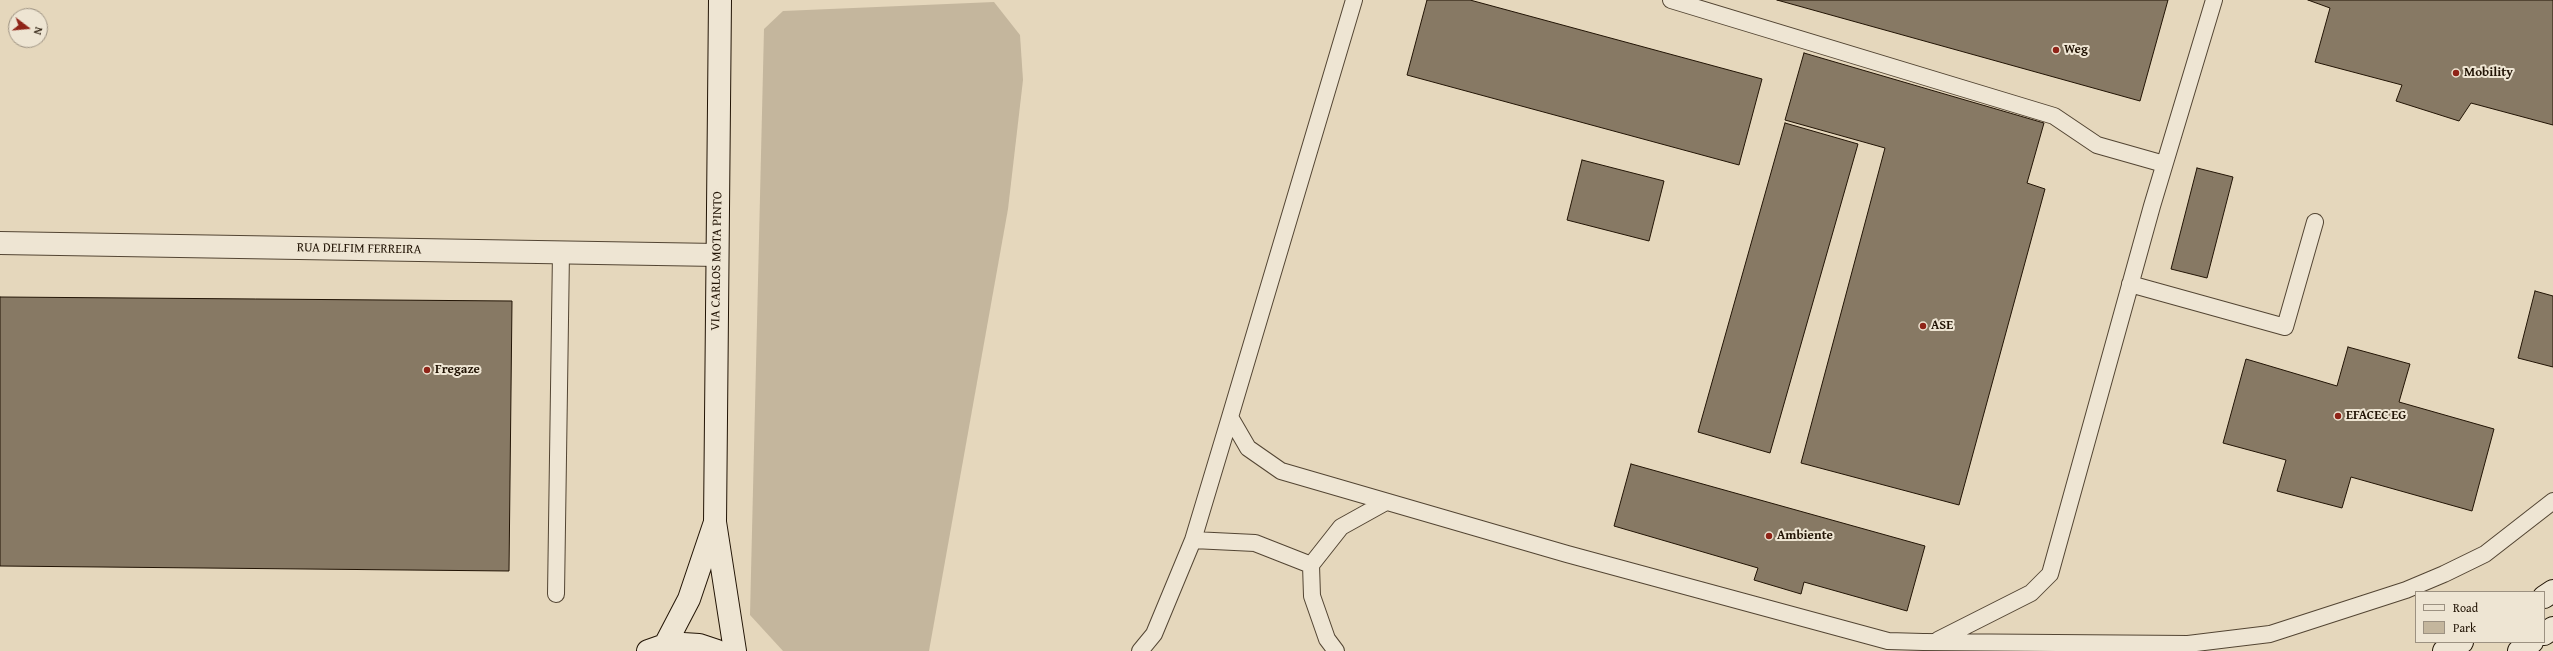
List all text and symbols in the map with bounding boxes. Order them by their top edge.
north arrow [8,8,48,48]
text: N [30,25,47,37]
place label: Weg [2064,42,2088,58]
marker: Weg [2051,45,2061,55]
place label: Mobility [2464,65,2513,81]
marker: Mobility [2451,68,2461,78]
street label: VIA CARLOS MOTA PINTO [708,191,726,331]
street label: RUA DELFIM FERREIRA [297,240,421,258]
place label: ASE [1931,318,1953,334]
marker: ASE [1918,321,1928,331]
place label: Fregaze [435,362,480,378]
marker: Fregaze [422,365,432,375]
place label: EFACEC EG [2346,408,2406,424]
marker: EFACEC EG [2333,411,2343,421]
place label: Ambiente [1777,528,1833,544]
marker: Ambiente [1764,531,1774,541]
legend [2415,591,2545,643]
text: Road [2453,599,2478,616]
text: Park [2453,619,2476,636]

